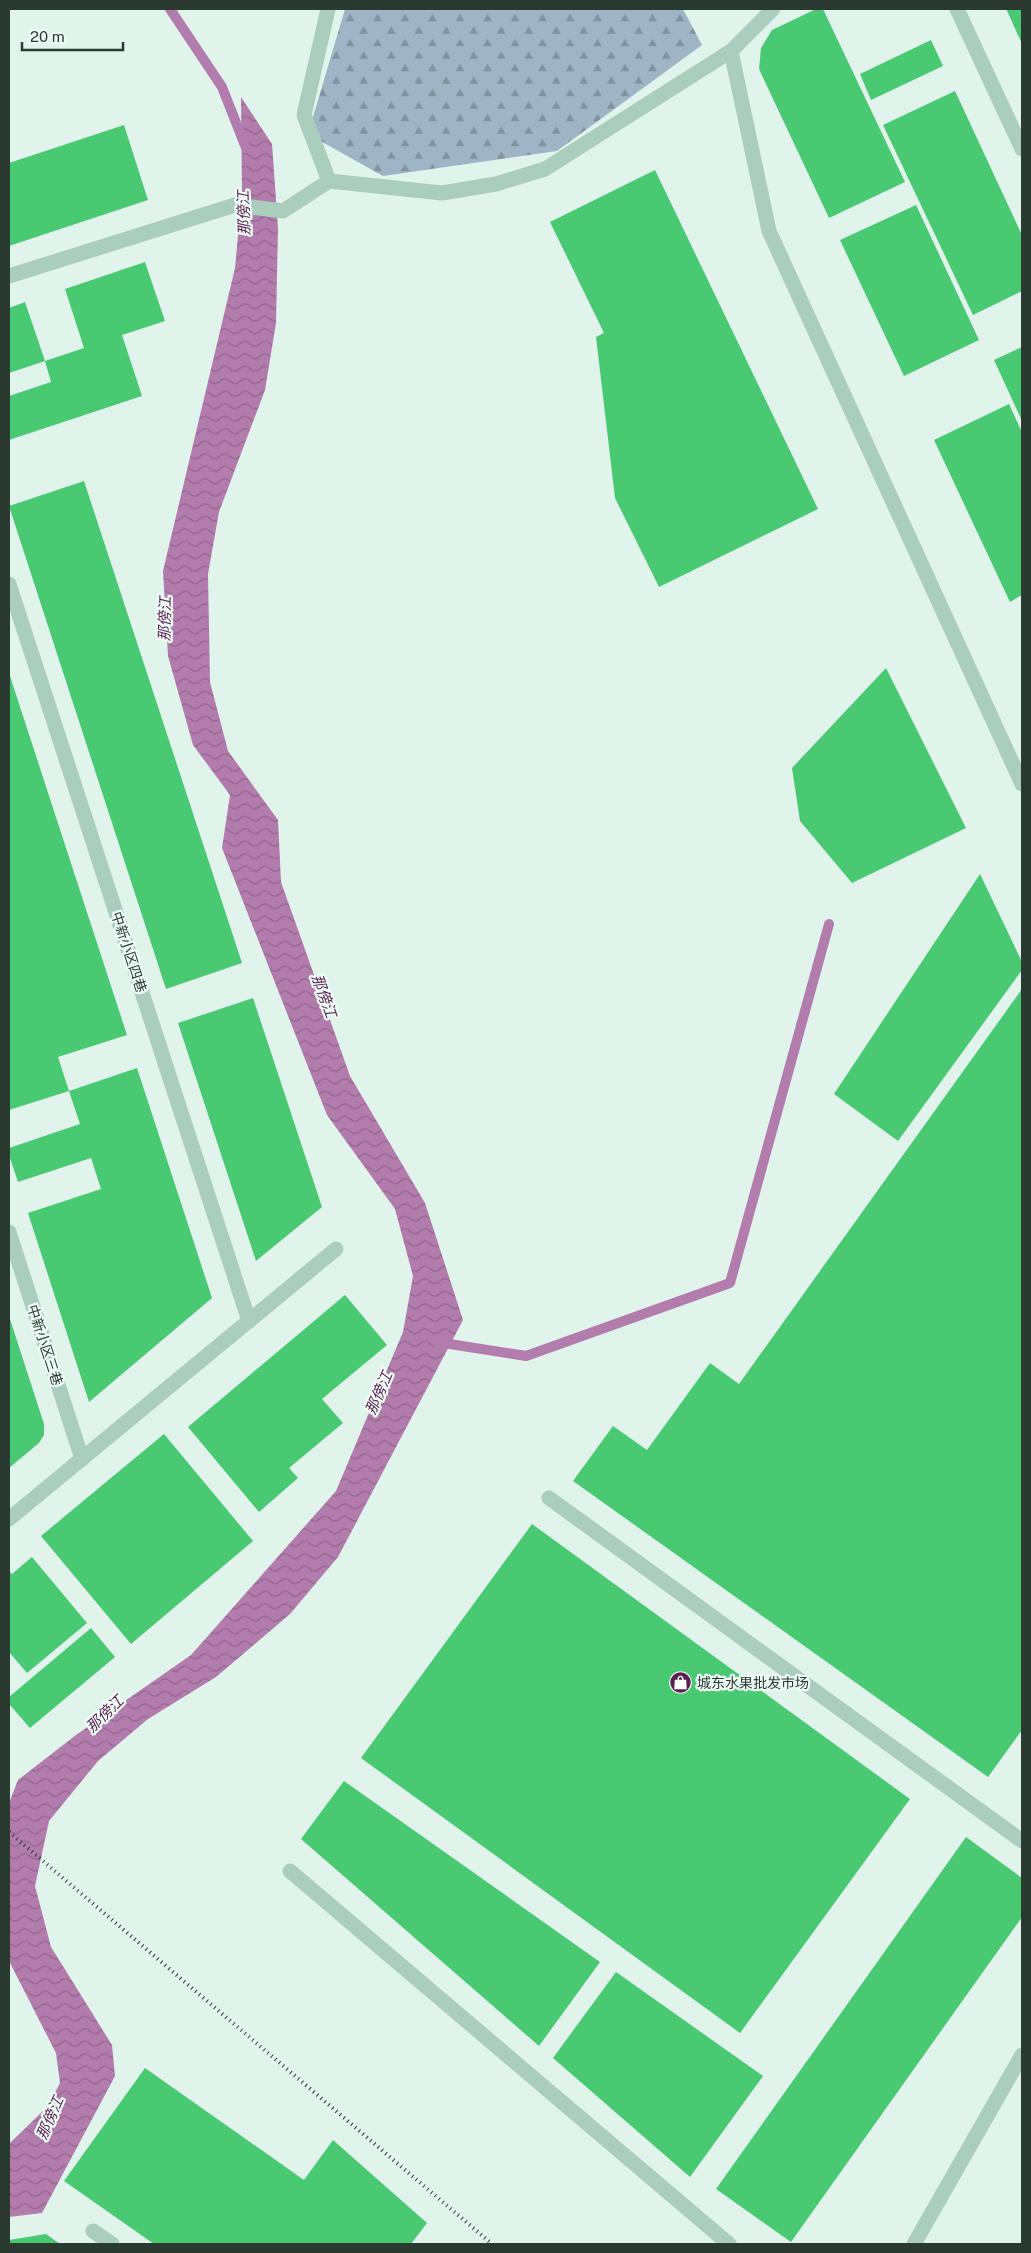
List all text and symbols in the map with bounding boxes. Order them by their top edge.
scale bar [22,20,124,52]
text: 20 m [30,28,65,45]
water label: 那傍江 [234,188,253,236]
water label: 那傍江 [156,594,173,642]
street label: 中新小区四巷 [108,910,150,994]
water label: 那傍江 [309,972,341,1022]
street label: 中新小区三巷 [24,1303,66,1387]
water label: 那傍江 [362,1367,396,1417]
shop icon: 城东水果批发市场 [669,1671,693,1695]
place label: 城东水果批发市场 [697,1675,809,1691]
water label: 那傍江 [83,1691,128,1735]
water label: 那傍江 [33,2092,67,2142]

